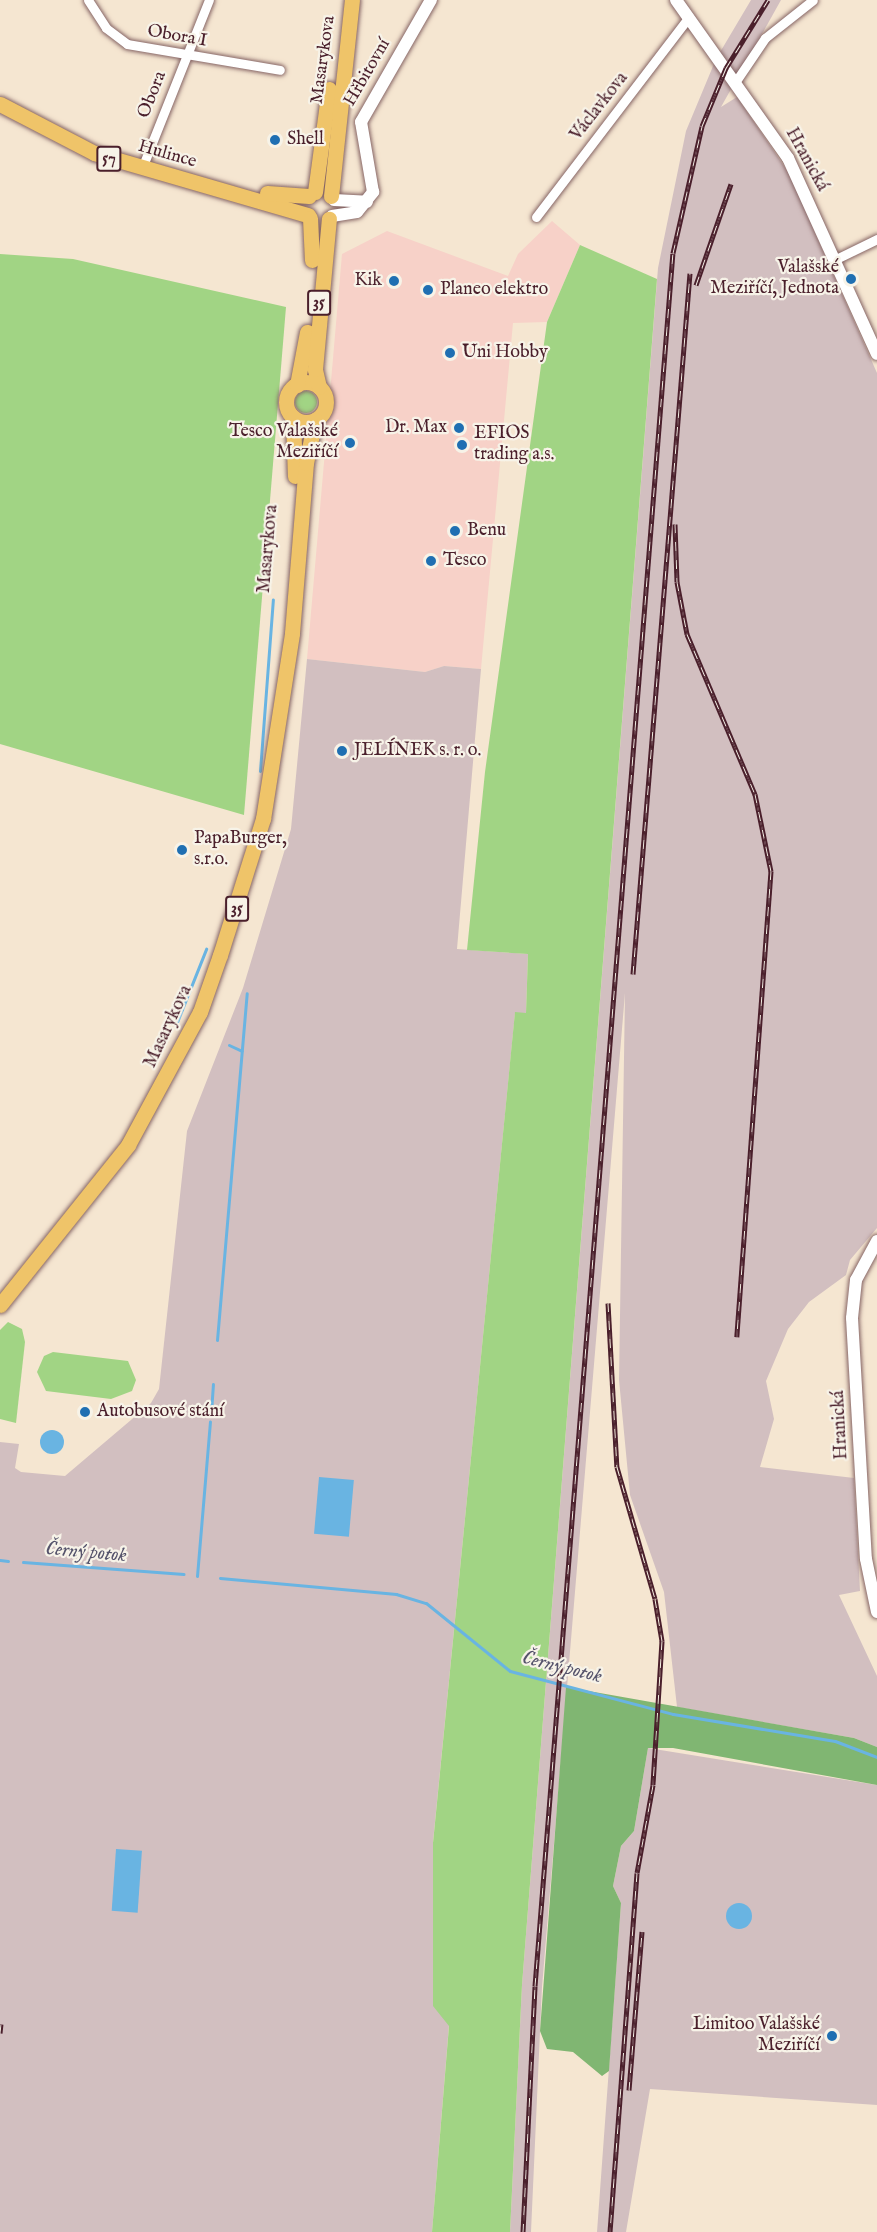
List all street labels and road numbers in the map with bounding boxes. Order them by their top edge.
street label: Masarykova [307,15,341,105]
street label: Obora I [145,21,209,53]
street label: Hřbitovní [340,35,396,111]
street label: Obora [134,68,172,122]
street label: Václavkova [567,68,633,146]
street label: Hranická [780,124,832,196]
street label: Hulince [135,136,199,174]
road number: 57 [96,146,122,172]
road number: 35 [307,290,331,316]
street label: Masarykova [254,504,284,594]
road number: 35 [225,896,249,922]
street label: Masarykova [140,982,198,1072]
street label: Hranická [828,1390,854,1460]

